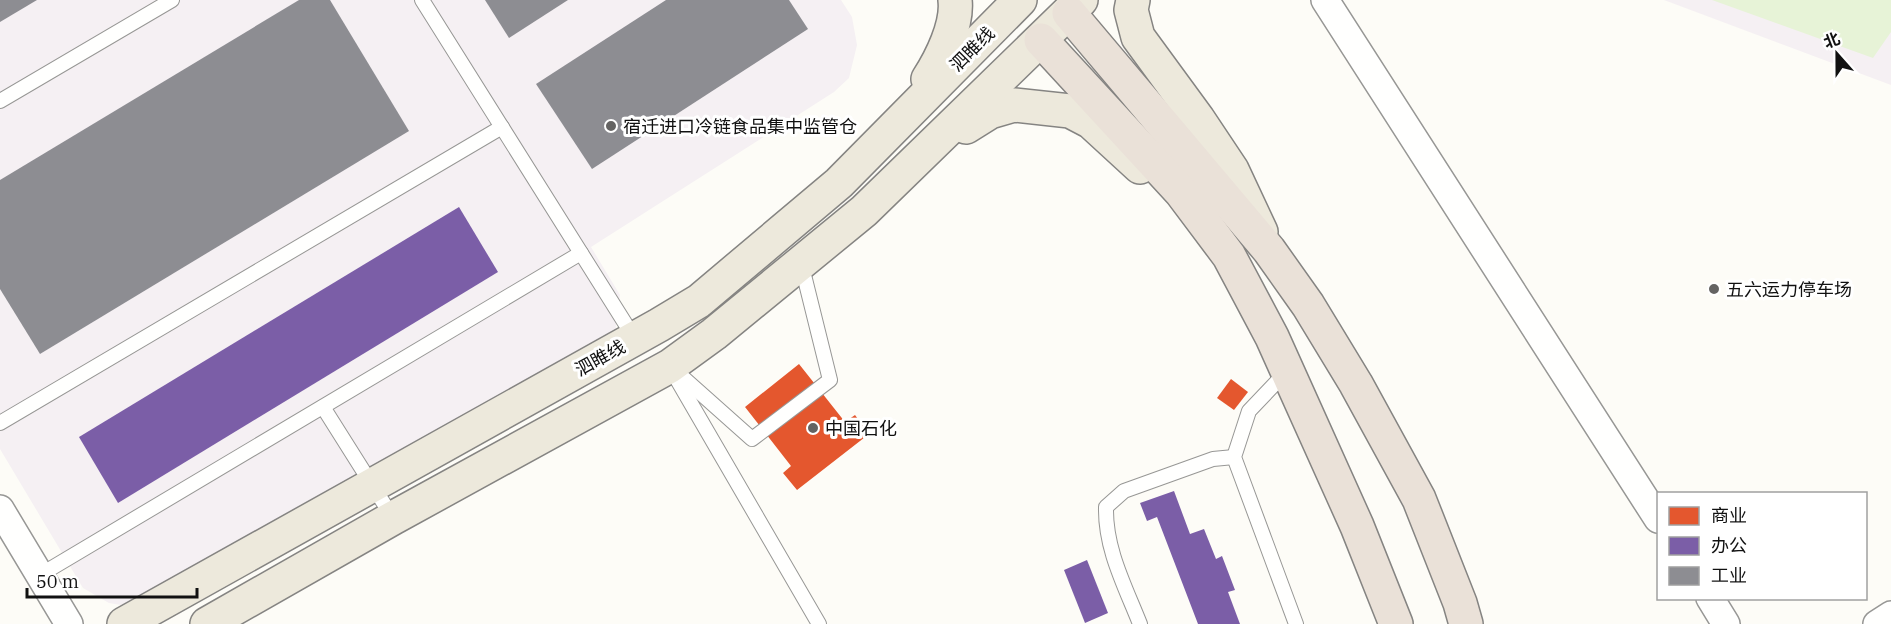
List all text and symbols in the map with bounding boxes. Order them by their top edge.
street label: 泗睢线 [945,22,999,76]
north arrow [1807,24,1867,84]
text: 北 [1821,28,1843,52]
place label: 宿迁进口冷链食品集中监管仓 [623,115,857,138]
marker: 宿迁进口冷链食品集中监管仓 [604,119,618,133]
place label: 五六运力停车场 [1726,278,1852,301]
marker: 五六运力停车场 [1707,282,1721,296]
street label: 泗睢线 [571,335,629,381]
place label: 中国石化 [825,417,897,440]
marker: 中国石化 [806,421,820,435]
legend [1657,492,1867,600]
text: 商业 [1711,504,1747,527]
text: 办公 [1711,534,1747,557]
scale bar [27,561,196,599]
text: 工业 [1711,564,1747,587]
text: 50 m [36,570,79,593]

